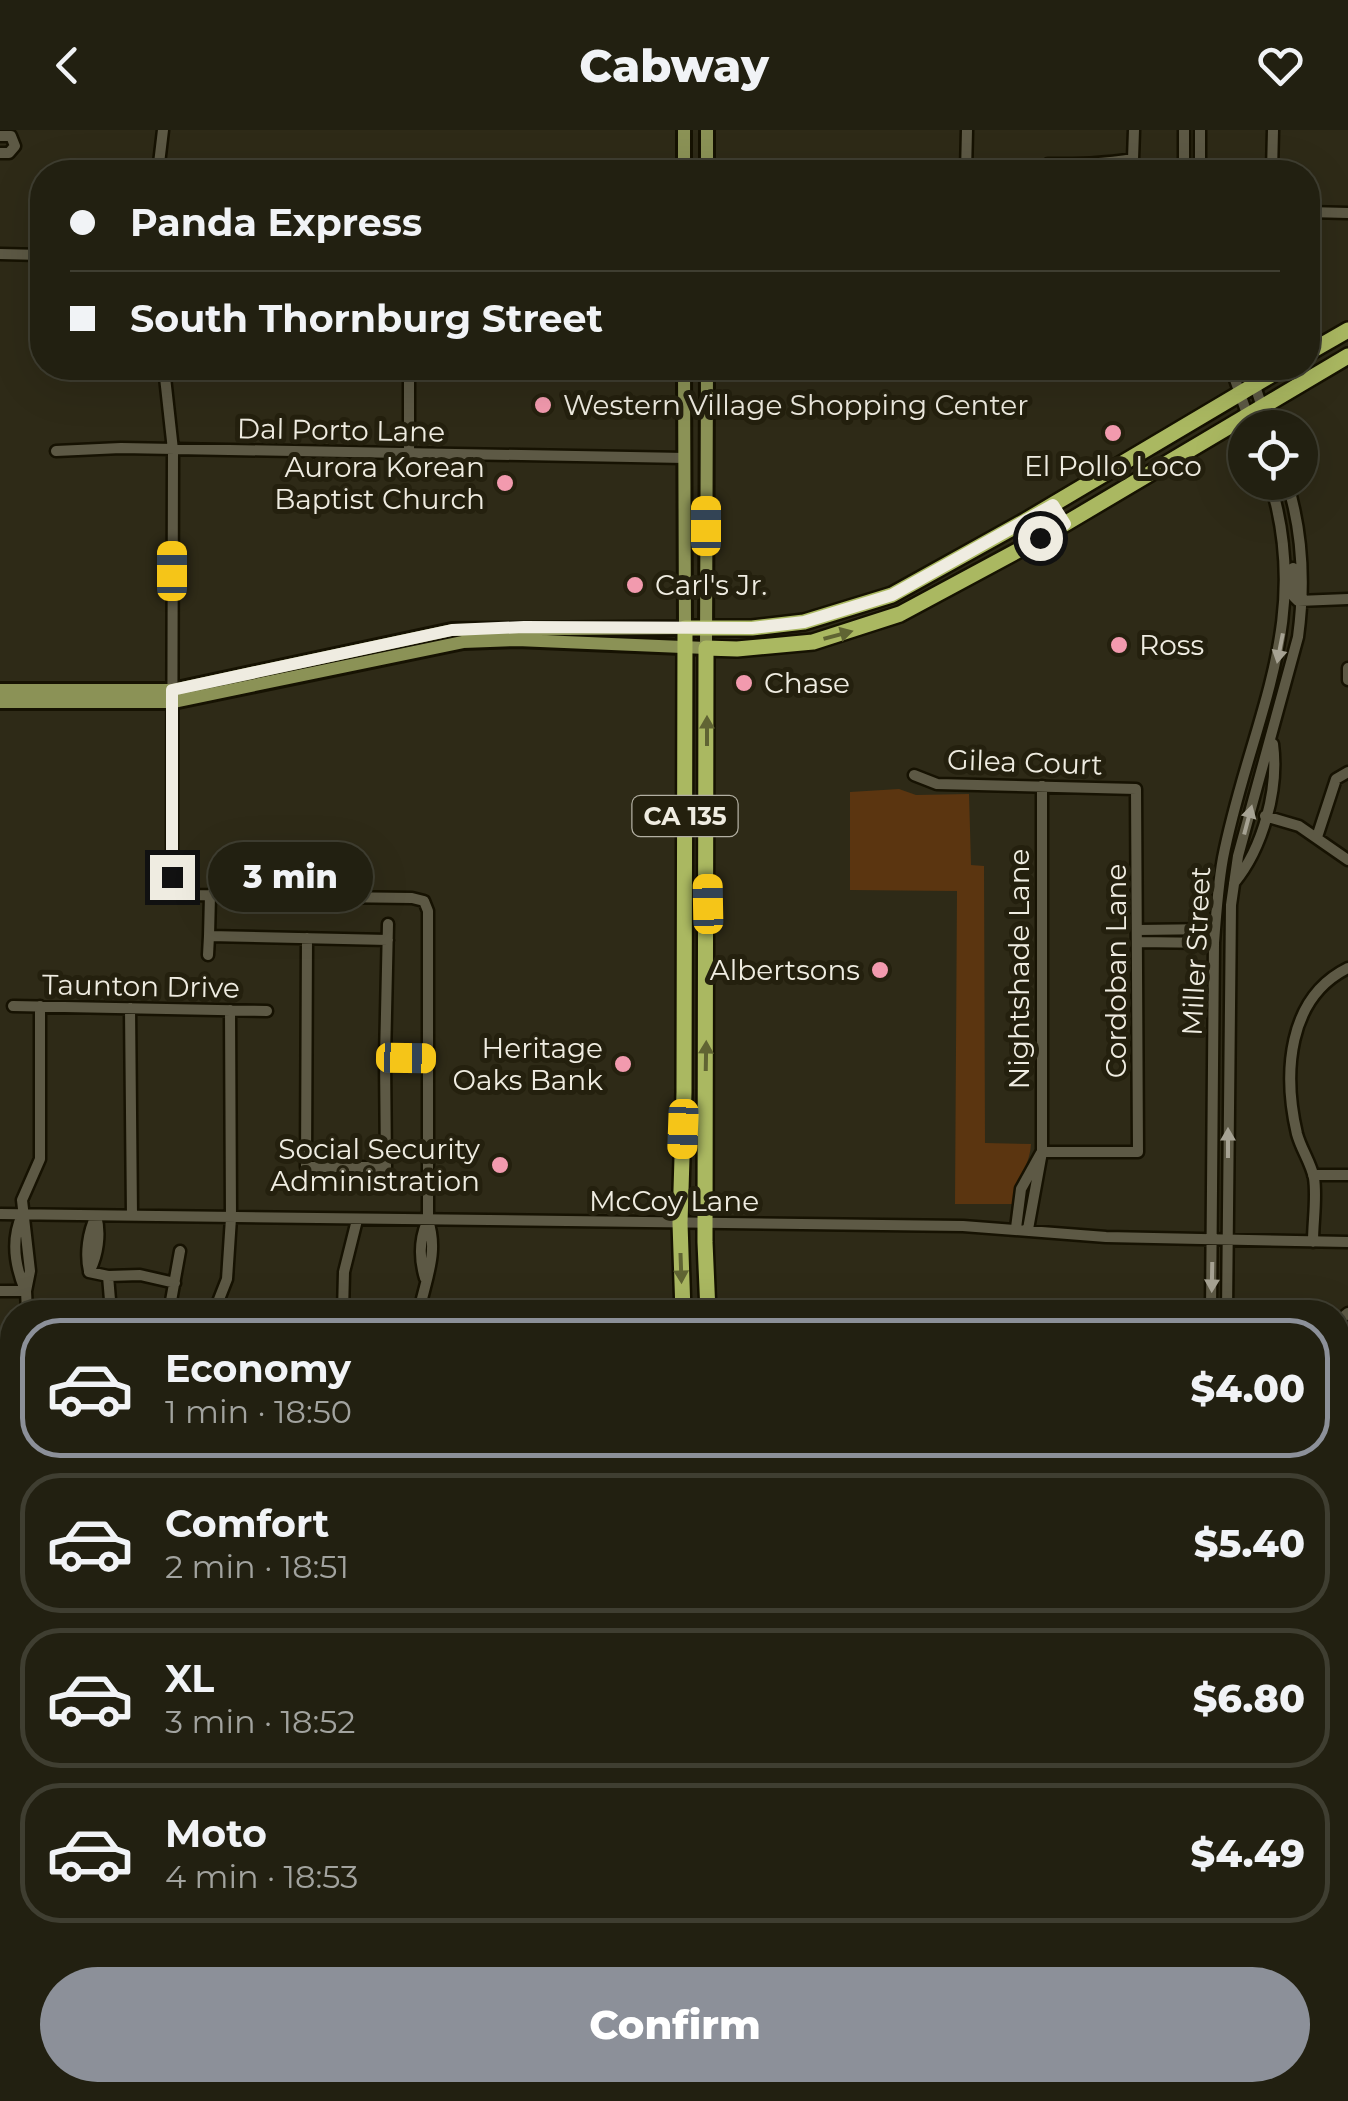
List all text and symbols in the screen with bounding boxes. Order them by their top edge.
icon: back [40,38,95,93]
text: Cabway [579,38,769,93]
icon: heart [1253,38,1308,93]
text: Panda Express [130,199,422,246]
text: South Thornburg Street [130,295,603,342]
place label: Western Village Shopping Center [563,388,1028,422]
marker: Western Village Shopping Center [532,394,554,416]
map controls [1228,410,1318,500]
button: locate [1228,410,1318,500]
street label: Dal Porto Lane [237,411,445,449]
marker: El Pollo Loco [1102,422,1124,444]
place label: El Pollo Loco [1024,449,1202,483]
place label: Aurora Korean Baptist Church [274,450,485,516]
marker: Aurora Korean Baptist Church [494,472,516,494]
car [691,496,721,556]
route start [1018,516,1063,561]
car [157,541,187,601]
place label: Carl's Jr. [655,568,767,602]
marker: Carl's Jr. [624,574,646,596]
one-way arrow [823,627,853,642]
place label: Ross [1139,628,1204,662]
one-way arrow [1272,633,1287,664]
marker: Ross [1108,634,1130,656]
place label: Chase [764,666,850,700]
marker: Chase [733,672,755,694]
one-way arrow [699,714,715,746]
street label: Gilea Court [947,742,1103,782]
road number: CA 135 [632,796,738,836]
one-way arrow [1240,804,1256,835]
callout: 3 min [207,842,372,912]
street label: Nightshade Lane [1002,849,1036,1089]
route end [150,855,195,900]
text: 3 min [243,857,338,896]
street label: Cordoban Lane [1099,864,1133,1078]
street label: Miller Street [1175,865,1217,1037]
car [692,874,724,934]
place label: Albertsons [710,953,860,987]
marker: Albertsons [869,959,891,981]
street label: Taunton Drive [42,967,240,1005]
place label: Heritage Oaks Bank [452,1031,603,1097]
one-way arrow [698,1039,714,1071]
car [376,1042,436,1074]
marker: Heritage Oaks Bank [612,1053,634,1075]
car [667,1098,699,1160]
one-way arrow [1220,1127,1236,1159]
place label: Social Security Administration [270,1132,481,1198]
marker: Social Security Administration [489,1154,511,1176]
street label: McCoy Lane [589,1184,759,1218]
one-way arrow [673,1252,689,1284]
one-way arrow [1203,1261,1219,1293]
icon: car [45,1343,135,1433]
text: Economy [165,1345,351,1392]
text: $4.00 [1190,1365,1305,1412]
text: 1 min · 18:50 [165,1392,352,1431]
icon: car [45,1498,135,1588]
text: Comfort [165,1500,329,1547]
text: $5.40 [1194,1520,1305,1567]
text: 2 min · 18:51 [165,1547,349,1586]
icon: car [45,1653,135,1743]
text: XL [165,1655,214,1702]
text: $6.80 [1193,1675,1305,1722]
text: 3 min · 18:52 [165,1702,355,1741]
icon: car [45,1808,135,1898]
text: Moto [165,1810,267,1857]
text: $4.49 [1191,1830,1305,1877]
text: 4 min · 18:53 [165,1857,358,1896]
button: Confirm [40,1967,1310,2082]

